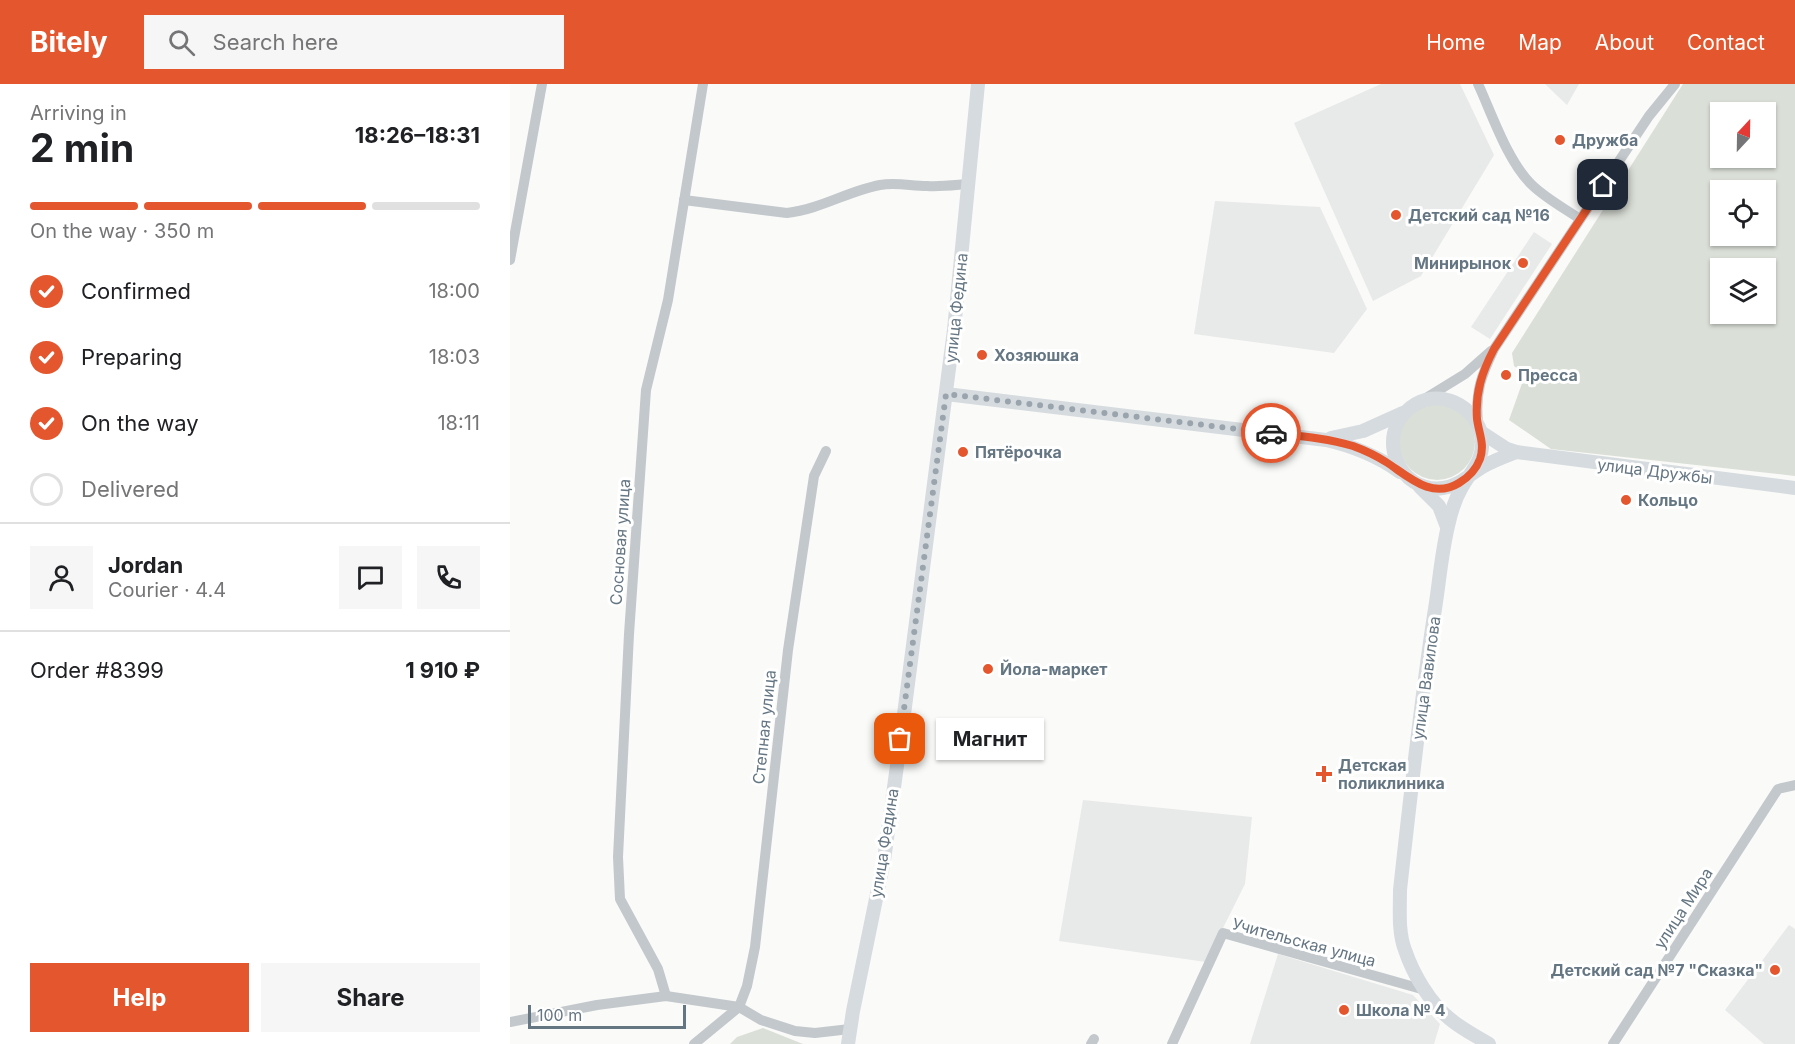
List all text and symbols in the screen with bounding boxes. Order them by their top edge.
search box [144,15,564,69]
text: Bitely [30,25,108,59]
icon: search [165,26,198,59]
text: Search here [213,29,338,55]
text: Home [1426,30,1485,55]
text: Map [1518,30,1562,55]
text: About [1595,30,1654,55]
text: Contact [1687,30,1765,55]
text: Arriving in [30,101,127,125]
north arrow [1710,102,1776,168]
map controls [1710,102,1776,324]
text: 18:26–18:31 [355,122,480,148]
text: 2 min [30,124,134,171]
place label: Дружба [1572,130,1638,150]
marker: Дружба [1553,133,1567,147]
pin [1577,159,1628,210]
icon: home [1586,168,1619,201]
button: locate [1710,180,1776,246]
place label: Детский сад №16 [1408,205,1550,225]
marker: Детский сад №16 [1389,208,1403,222]
text: On the way · 350 m [30,219,214,243]
street label: улица Федина [940,252,972,364]
place label: Минирынок [1414,253,1512,273]
marker: Минирынок [1516,256,1530,270]
button: layers [1710,258,1776,324]
icon: check [30,275,63,308]
text: Confirmed [81,278,191,304]
text: 18:00 [428,279,480,303]
icon: check [30,341,63,374]
text: Preparing [81,344,182,370]
text: 18:03 [429,345,480,369]
place label: Хозяюшка [994,345,1079,365]
marker: Хозяюшка [975,348,989,362]
place label: Пресса [1518,365,1578,385]
marker: Пресса [1499,368,1513,382]
courier [1241,403,1301,463]
icon: check [30,407,63,440]
text: On the way [81,410,199,436]
text: 18:11 [437,411,480,435]
icon: car [1255,417,1288,450]
place label: Пятёрочка [975,442,1062,462]
marker: Пятёрочка [956,445,970,459]
street label: улица Дружбы [1596,454,1714,488]
text: Delivered [81,476,179,502]
street label: Сосновая улица [606,478,634,606]
place label: Кольцо [1638,490,1698,510]
marker: Кольцо [1619,493,1633,507]
button: person [30,546,93,609]
button: chat [339,546,402,609]
button: phone [417,546,480,609]
text: Jordan [108,552,183,578]
text: Courier · 4.4 [108,578,226,602]
street label: улица Вавилова [1407,615,1445,741]
text: Order #8399 [30,657,164,683]
text: 1 910 ₽ [405,657,480,683]
place label: Йола-маркет [1000,659,1107,679]
marker: Йола-маркет [981,662,995,676]
street label: Степная улица [748,669,780,785]
pin [874,713,925,764]
callout: Магнит [936,718,1044,760]
icon: bag [883,722,916,755]
text: Магнит [953,727,1027,751]
place label: Детская поликлиника [1338,755,1445,793]
marker: Детская поликлиника [1315,765,1333,783]
street label: улица Федина [865,787,903,899]
street label: улица Мира [1649,864,1717,952]
street label: Учительская улица [1230,913,1378,971]
place label: Детский сад №7 "Сказка" [1551,960,1763,980]
button: Help [30,963,249,1032]
button: Share [261,963,480,1032]
marker: Детский сад №7 "Сказка" [1768,963,1782,977]
place label: Школа № 4 [1356,1000,1446,1020]
scale bar [528,1002,686,1030]
marker: Школа № 4 [1337,1003,1351,1017]
text: 100 m [537,1005,582,1025]

